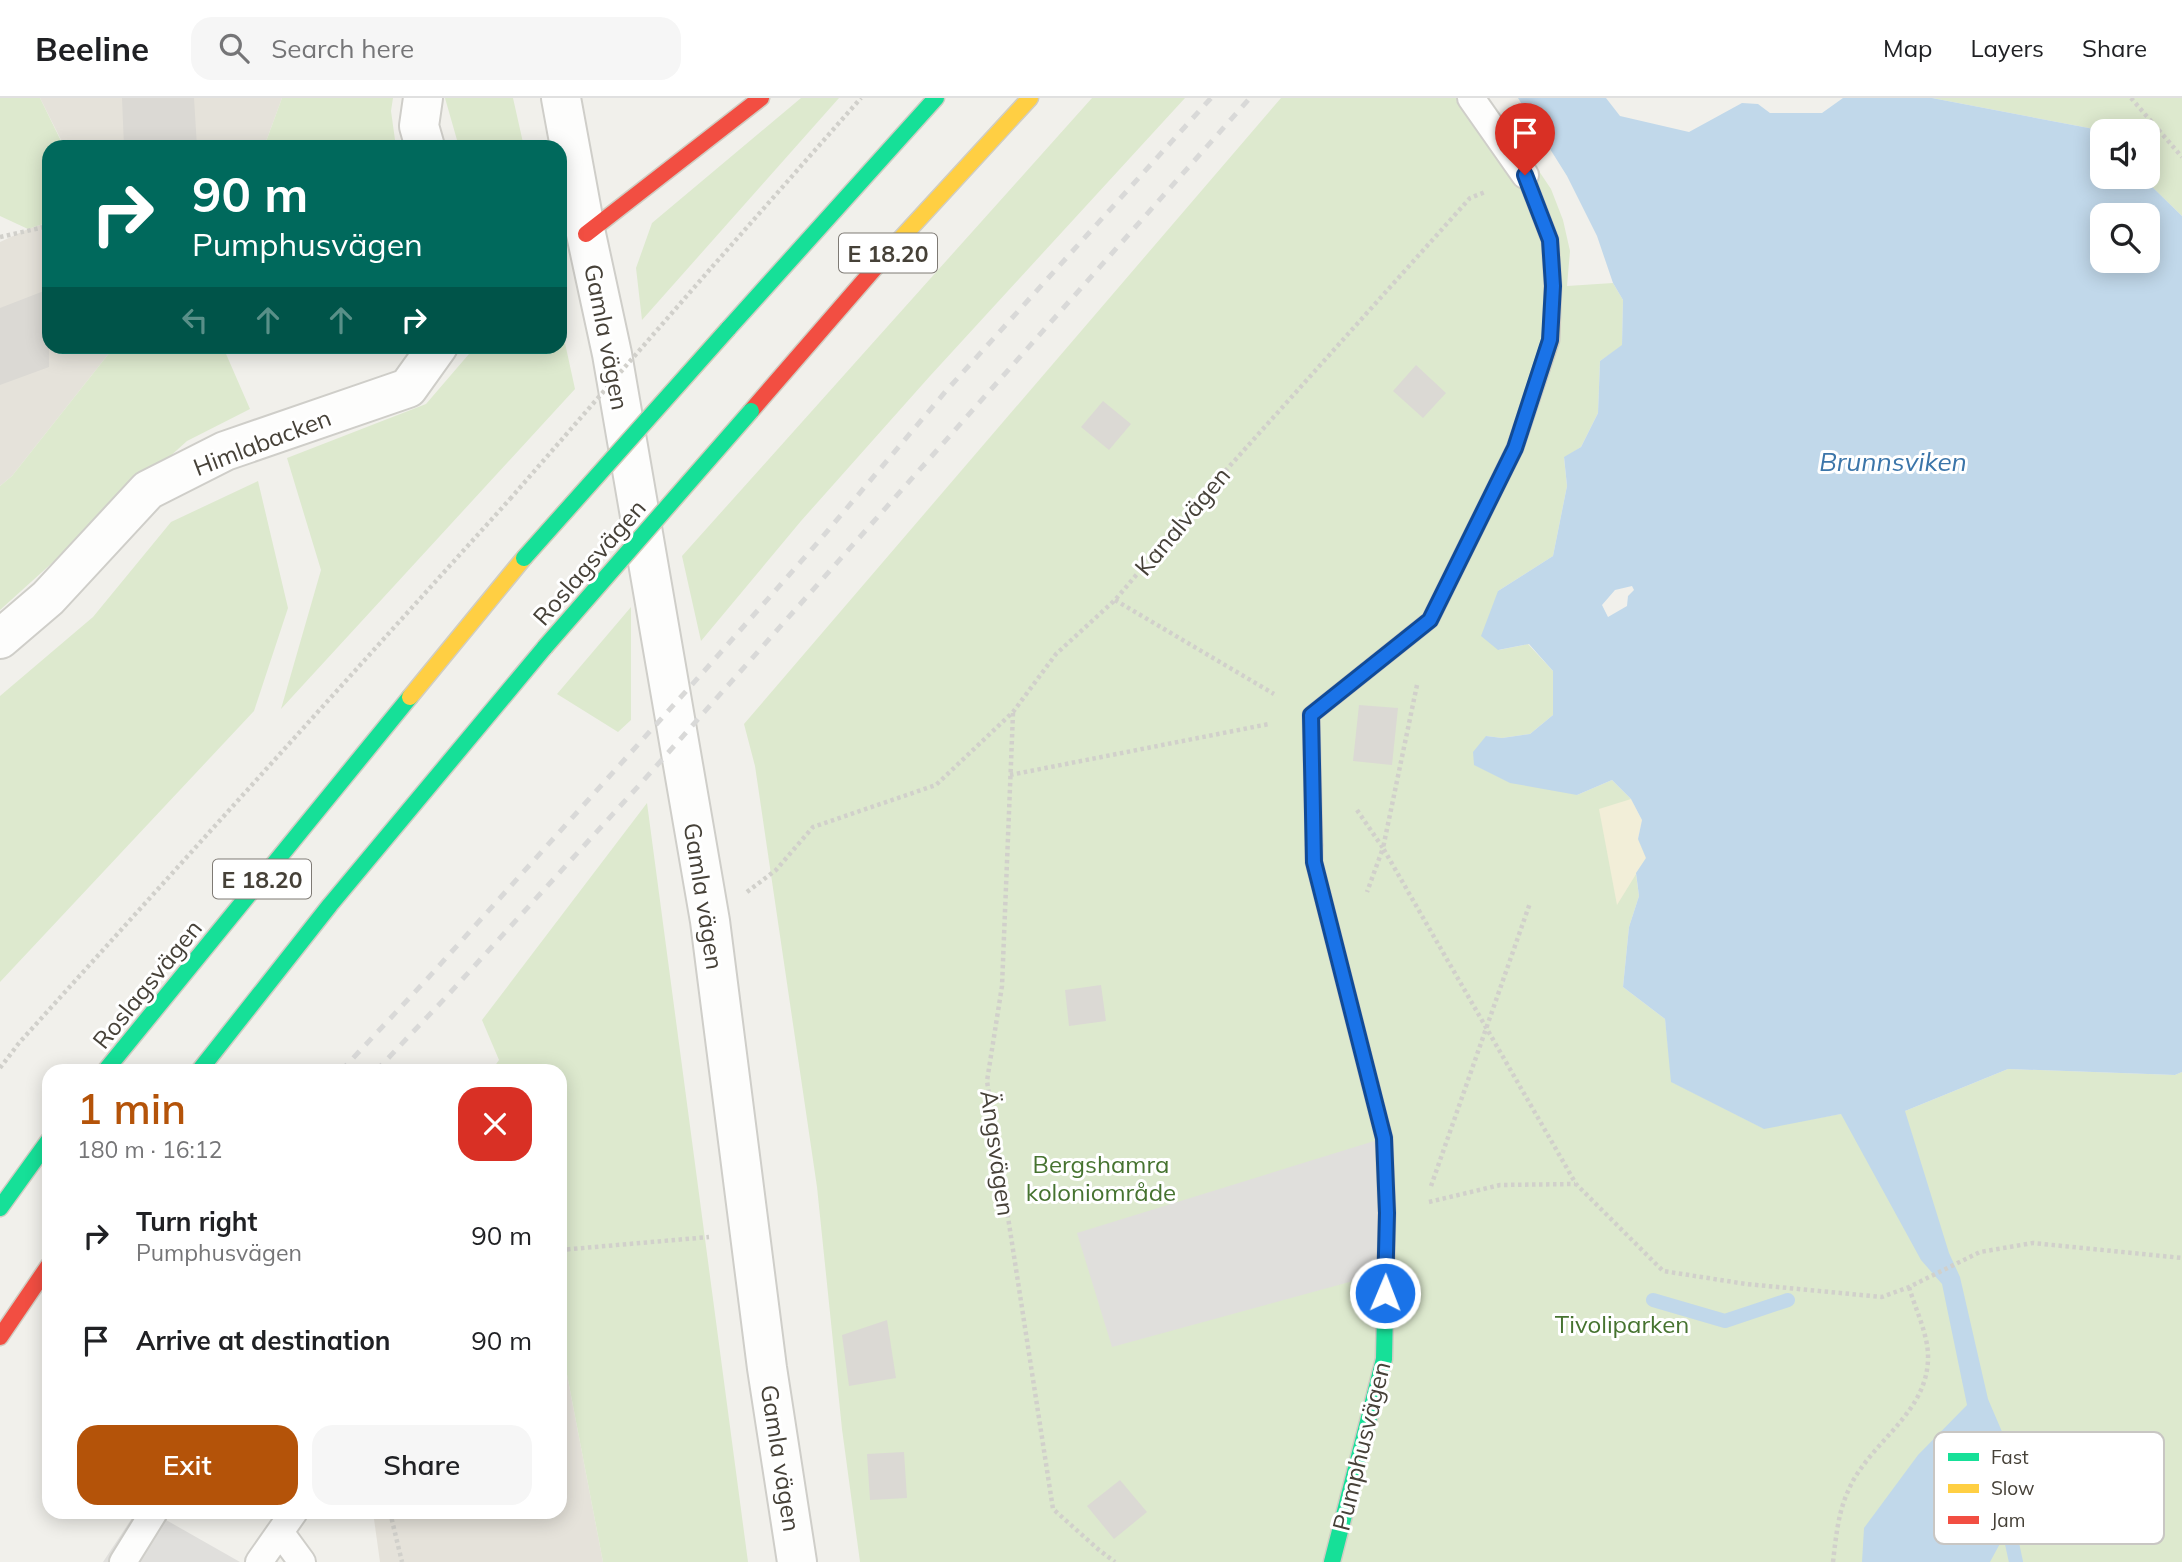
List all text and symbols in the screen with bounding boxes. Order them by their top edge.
search box [191,17,681,80]
text: Beeline [35,28,149,69]
icon: search [215,29,253,67]
text: Search here [271,32,414,65]
text: Map [1883,33,1932,63]
text: Layers [1970,33,2044,63]
text: Share [2082,33,2147,63]
pin [1495,103,1555,175]
icon: arrive [1506,114,1544,152]
map controls [2090,119,2160,273]
button: sound [2090,119,2160,189]
text: 90 m [192,163,308,224]
icon: right [77,168,168,259]
button: search [2090,203,2160,273]
text: Pumphusvägen [192,224,423,264]
road number: E 18.20 [839,234,937,272]
street label: Gamla vägen [578,261,636,413]
icon: left [176,301,214,339]
icon: ahead [249,301,287,339]
icon: ahead [322,301,360,339]
icon: right [395,301,433,339]
street label: Himlabacken [189,402,335,482]
water label: Brunnsviken [1819,445,1967,478]
street label: Kanalvägen [1128,461,1236,581]
street label: Roslagsvägen [526,493,652,631]
street label: Gamla vägen [678,820,730,972]
road number: E 18.20 [213,860,311,898]
street label: Roslagsvägen [86,914,208,1054]
text: 1 min [77,1082,186,1135]
button: close [458,1087,532,1161]
street label: Ängsvägen [974,1088,1022,1218]
text: 180 m · 16:12 [77,1135,222,1164]
park label: Bergshamra koloniområde [1026,1149,1176,1207]
text: Turn right [136,1205,257,1238]
icon: right [77,1217,115,1255]
text: 90 m [471,1219,532,1252]
text: Pumphusvägen [136,1238,302,1267]
position arrow [1348,1256,1422,1330]
park label: Tivoliparken [1555,1309,1689,1339]
icon: arrive [77,1322,115,1360]
text: Arrive at destination [136,1324,391,1357]
text: 90 m [471,1324,532,1357]
street label: Pumphusvägen [1326,1358,1396,1534]
street label: Gamla vägen [755,1382,807,1534]
button: Exit [77,1425,298,1505]
button: Share [312,1425,532,1505]
legend [1934,1432,2164,1544]
text: Fast [1991,1445,2029,1469]
text: Slow [1991,1476,2035,1500]
text: Jam [1991,1508,2025,1532]

